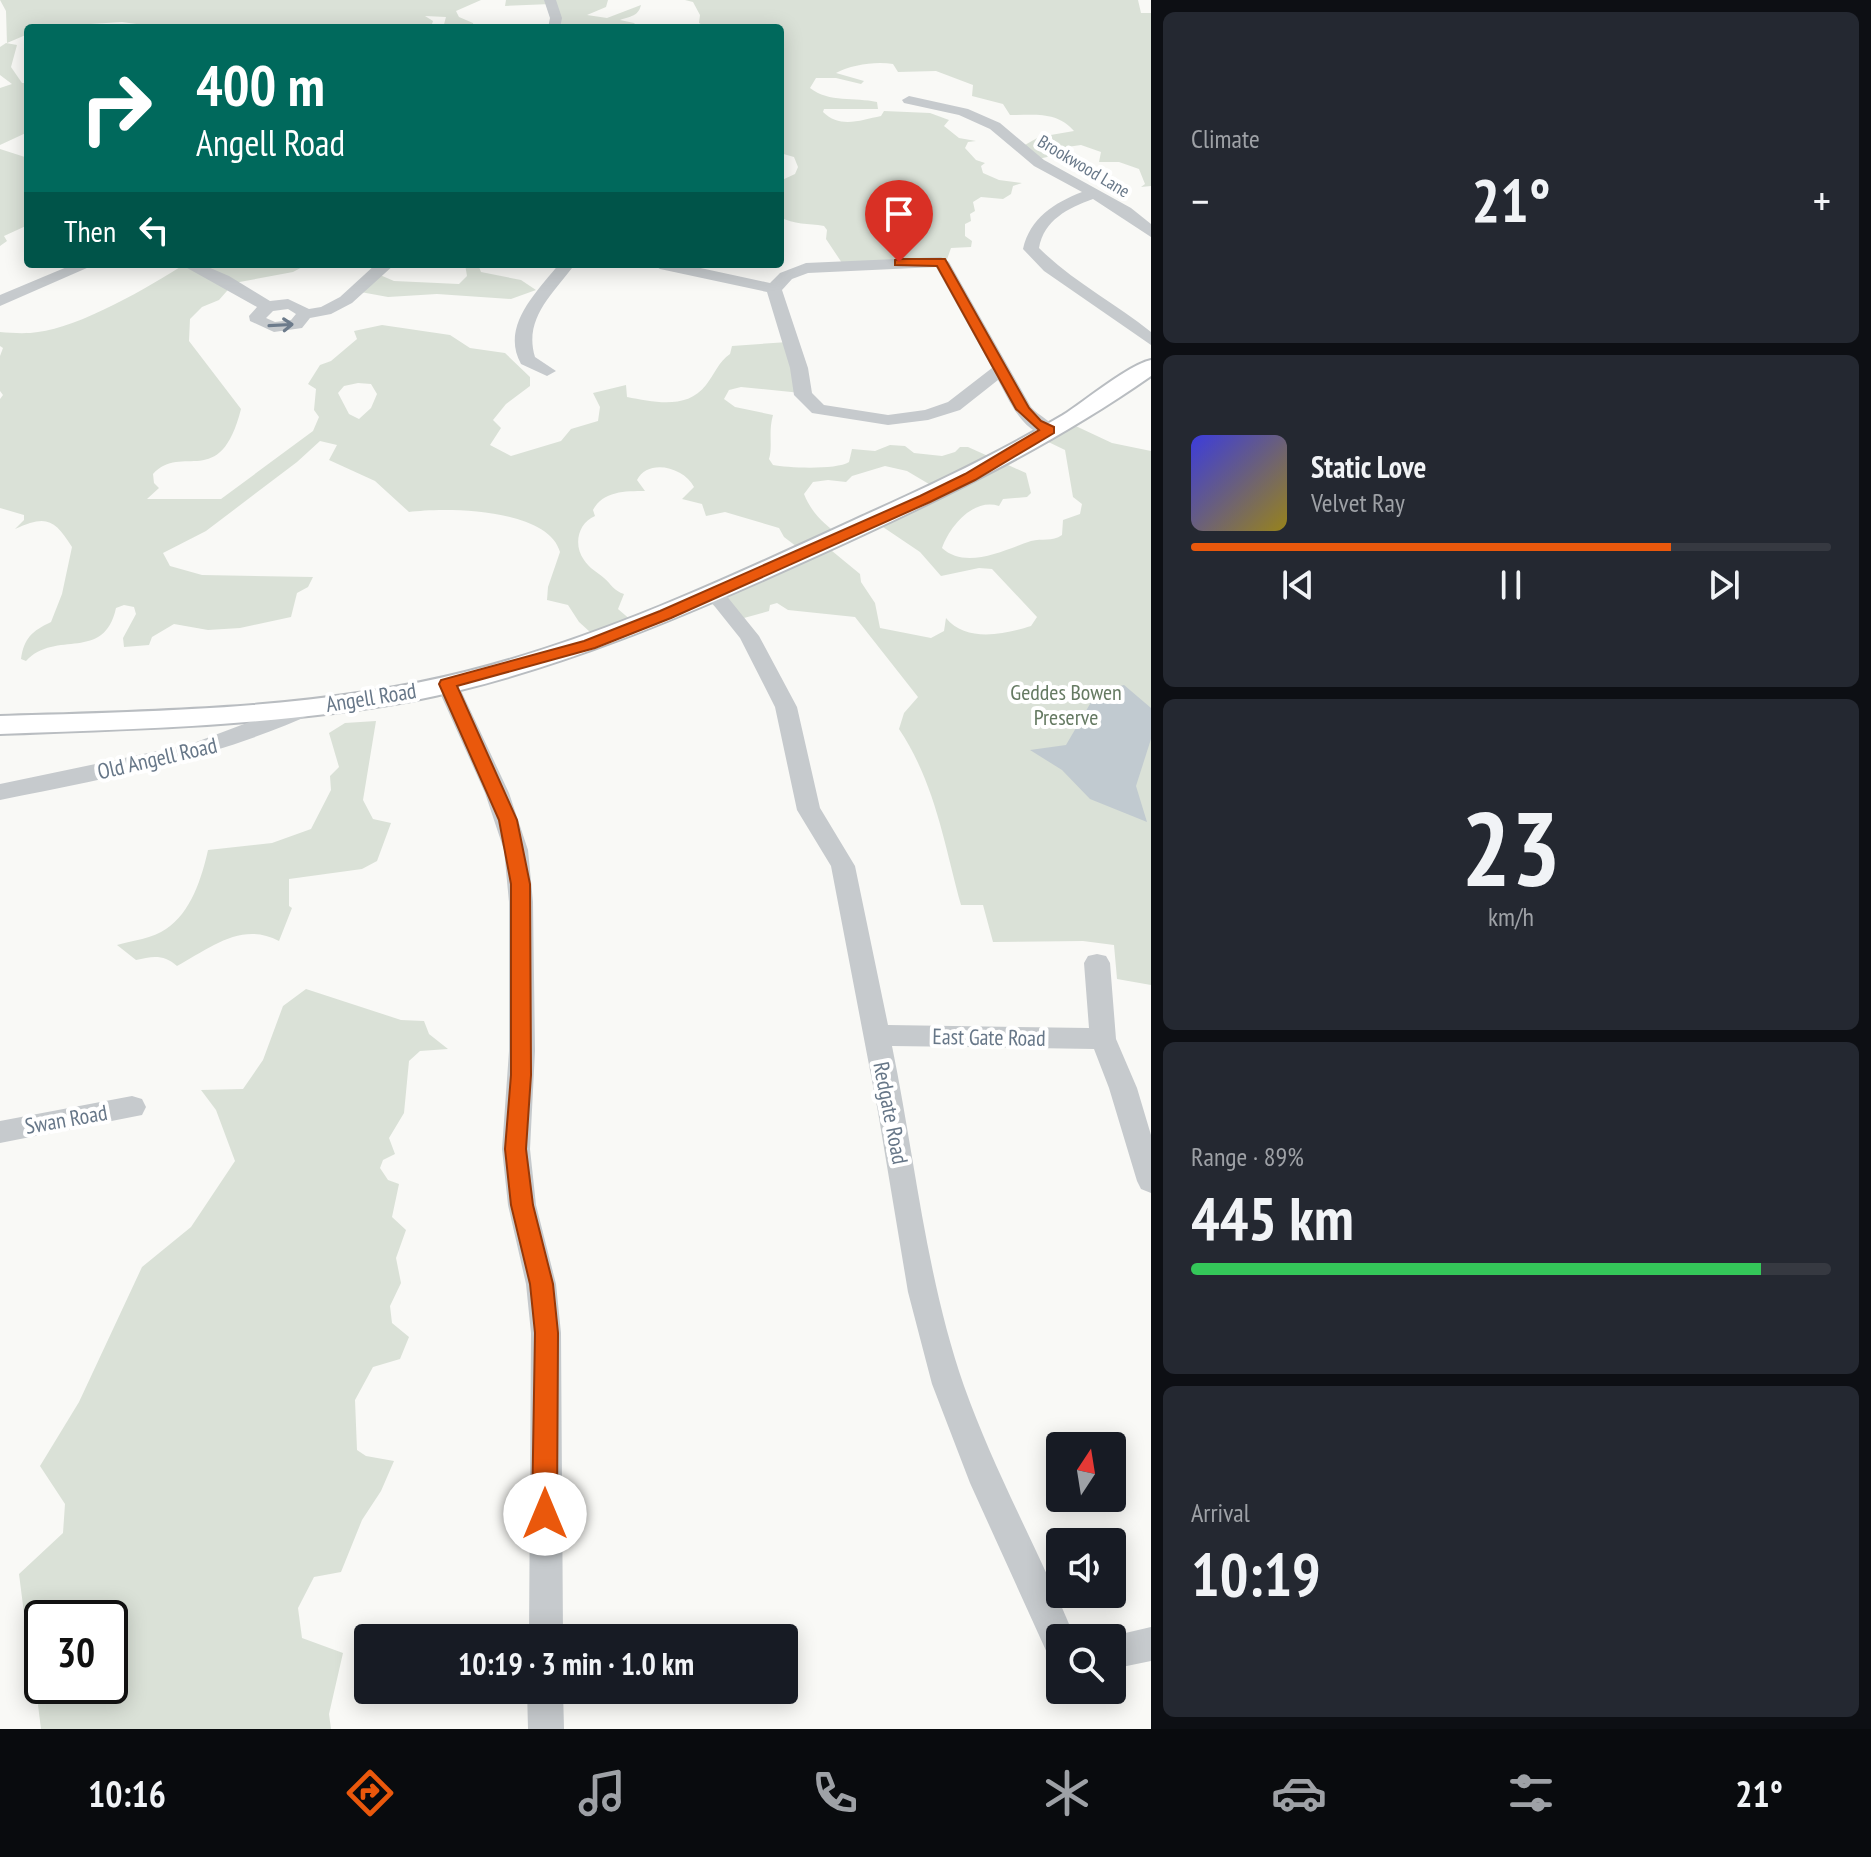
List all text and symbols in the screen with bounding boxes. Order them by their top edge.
text: 400 m [196,49,325,121]
icon: right [64,56,168,160]
text: Angell Road [196,119,345,166]
text: Climate [1191,122,1260,155]
street label: Brookwood Lane [1034,130,1134,202]
text: 21° [1471,161,1551,239]
text: − [1191,172,1209,229]
text: + [1813,172,1831,229]
pin [865,180,933,262]
icon: arrive [877,192,921,236]
icon: left [132,208,176,252]
text: Then [64,211,116,250]
one-way arrow [267,317,293,332]
text: Static Love [1311,447,1426,486]
text: Velvet Ray [1311,486,1405,519]
icon: previous [1276,563,1320,607]
icon: pause [1489,563,1533,607]
icon: next [1702,563,1746,607]
street label: Angell Road [324,676,418,718]
park label: Geddes Bowen Preserve [1010,678,1122,731]
street label: Old Angell Road [94,731,220,785]
text: 23 [1461,780,1561,915]
text: km/h [1488,900,1534,933]
street label: East Gate Road [932,1022,1046,1052]
street label: Redgate Road [867,1059,915,1167]
street label: Swan Road [23,1098,109,1140]
text: Range · 89% [1191,1140,1304,1173]
text: 445 km [1191,1179,1354,1257]
north arrow [1046,1432,1126,1512]
map controls [1046,1432,1126,1704]
position arrow [503,1472,587,1556]
text: Arrival [1191,1496,1250,1529]
button: sound [1046,1528,1126,1608]
text: 10:19 [1191,1535,1321,1613]
speed limit sign: 30 [24,1600,128,1704]
button: search [1046,1624,1126,1704]
text: 10:19 · 3 min · 1.0 km [458,1644,694,1683]
icon: directions [342,1765,398,1821]
icon: music [574,1765,630,1821]
icon: phone [807,1765,863,1821]
icon: climate [1039,1765,1095,1821]
icon: car [1271,1765,1327,1821]
icon: filters [1503,1765,1559,1821]
text: 10:16 [88,1770,166,1817]
text: 21° [1735,1770,1783,1817]

